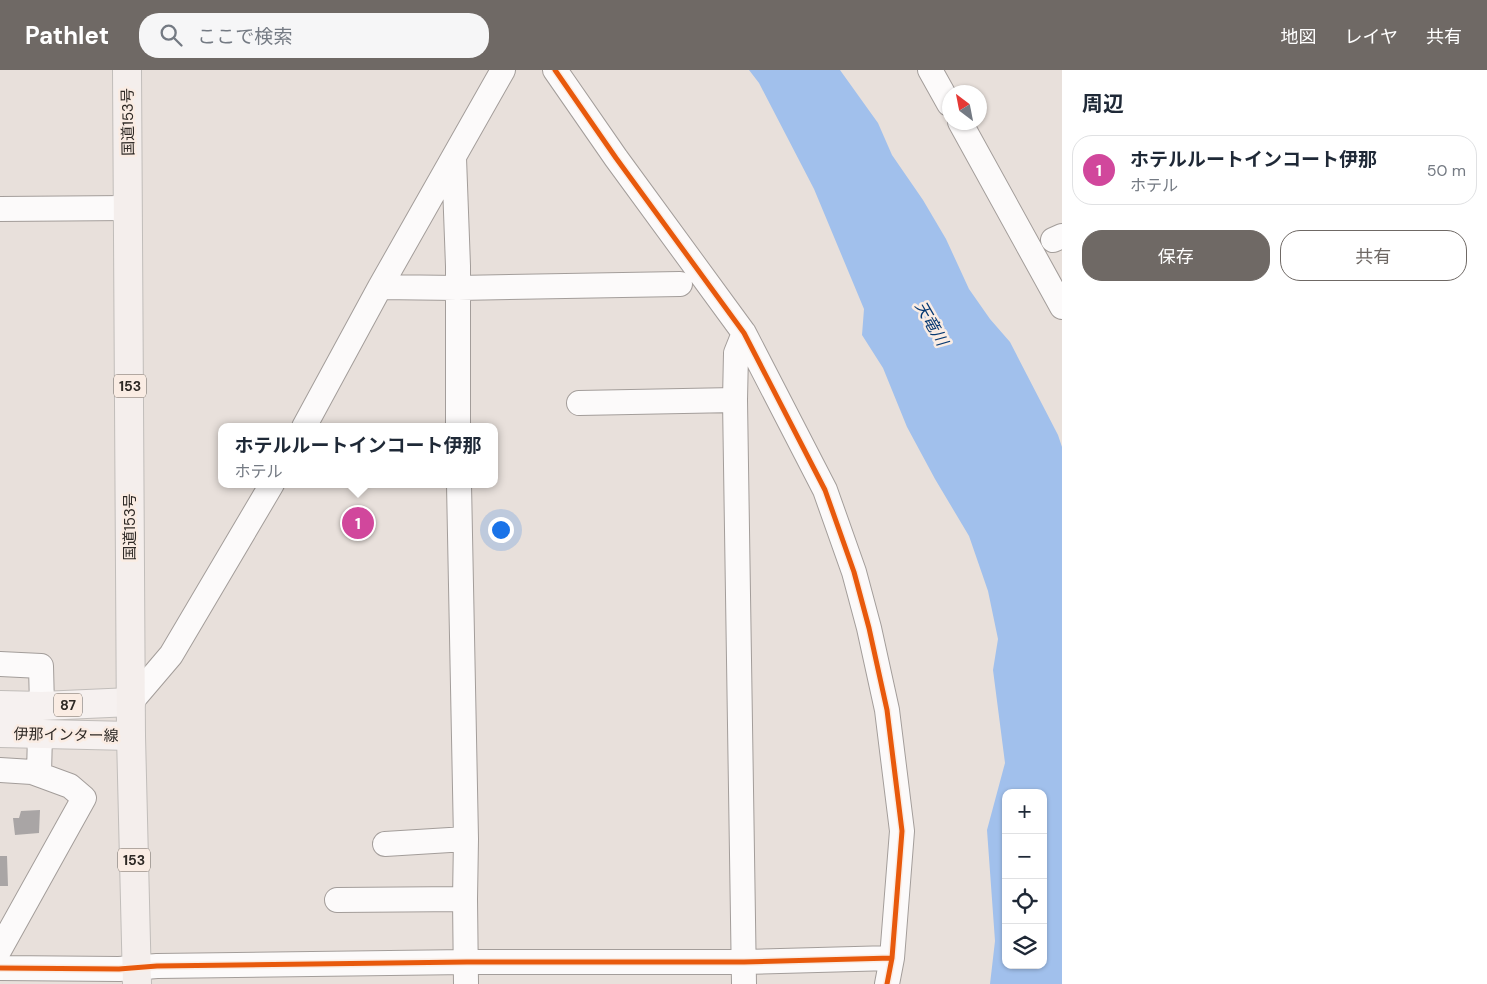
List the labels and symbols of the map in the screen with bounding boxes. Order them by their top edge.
north arrow [942,85,987,130]
street label: 国道153号 [117,88,139,156]
water label: 天竜川 [910,297,954,351]
road number: 153 [114,374,146,398]
street label: 国道153号 [120,493,140,561]
pin: 1 [342,504,374,542]
your location [488,517,514,543]
road number: 87 [54,694,82,716]
street label: 伊那インター線 [13,724,119,746]
road number: 153 [118,848,150,872]

